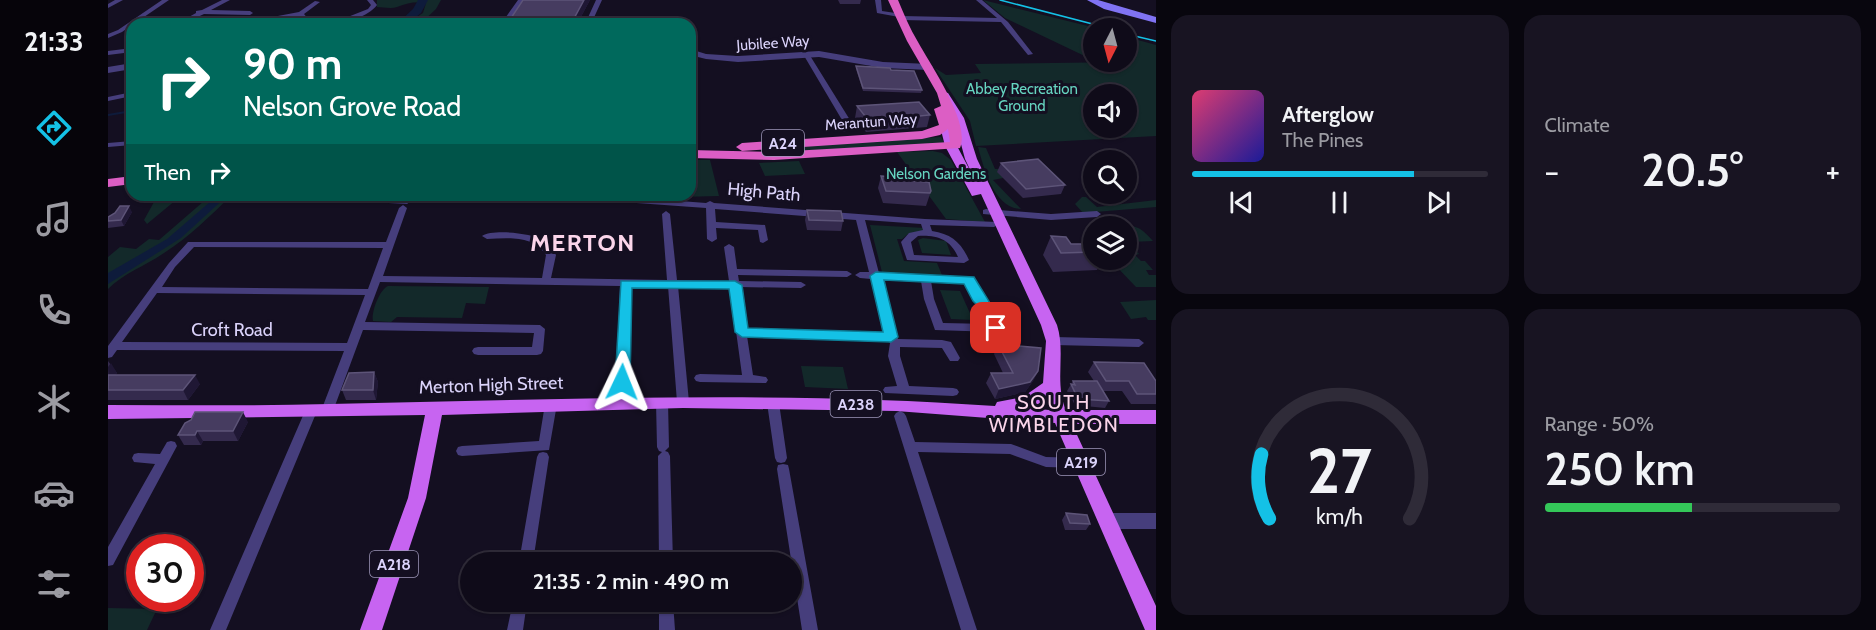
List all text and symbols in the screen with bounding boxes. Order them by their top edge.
north arrow [1083,18,1137,72]
map controls [1083,18,1137,270]
text: 21:33 [24,25,84,58]
street label: Jubilee Way [735,31,811,55]
text: 90 m [243,38,342,90]
icon: right [144,42,222,120]
park label: Abbey Recreation Ground [966,80,1078,115]
button: sound [1083,84,1137,138]
text: Nelson Grove Road [243,90,461,123]
text: Afterglow [1282,101,1374,128]
icon: directions [33,107,75,149]
street label: Merantun Way [824,110,918,134]
text: Climate [1545,113,1610,137]
text: The Pines [1282,128,1363,152]
road number: A24 [762,130,804,156]
text: 20.5° [1641,143,1743,197]
button: search [1083,150,1137,204]
text: − [1545,151,1559,191]
text: + [1825,151,1840,191]
icon: right [203,156,236,189]
text: Then [144,159,191,186]
park label: Nelson Gardens [886,165,986,183]
street label: High Path [726,178,802,206]
icon: previous [1225,186,1258,219]
icon: pause [1323,186,1356,219]
icon: next [1422,186,1455,219]
icon: music [33,198,75,240]
button: layers [1083,216,1137,270]
district label: MERTON [530,228,636,257]
icon: phone [33,289,75,331]
pin [970,302,1021,353]
icon: arrive [979,311,1012,344]
street label: Croft Road [191,319,273,341]
position arrow [590,350,654,414]
street label: Merton High Street [418,371,564,399]
icon: climate [33,381,75,423]
district label: SOUTH WIMBLEDON [989,390,1119,437]
road number: A238 [830,391,882,417]
text: Range · 50% [1545,412,1654,436]
text: 27 [1307,433,1372,509]
text: 250 km [1545,442,1695,496]
road number: A219 [1057,449,1105,475]
icon: car [33,472,75,514]
text: km/h [1316,503,1363,529]
speed limit sign: 30 [126,534,204,612]
road number: A218 [370,551,418,577]
icon: filters [33,563,75,605]
text: 21:35 · 2 min · 490 m [533,568,729,595]

